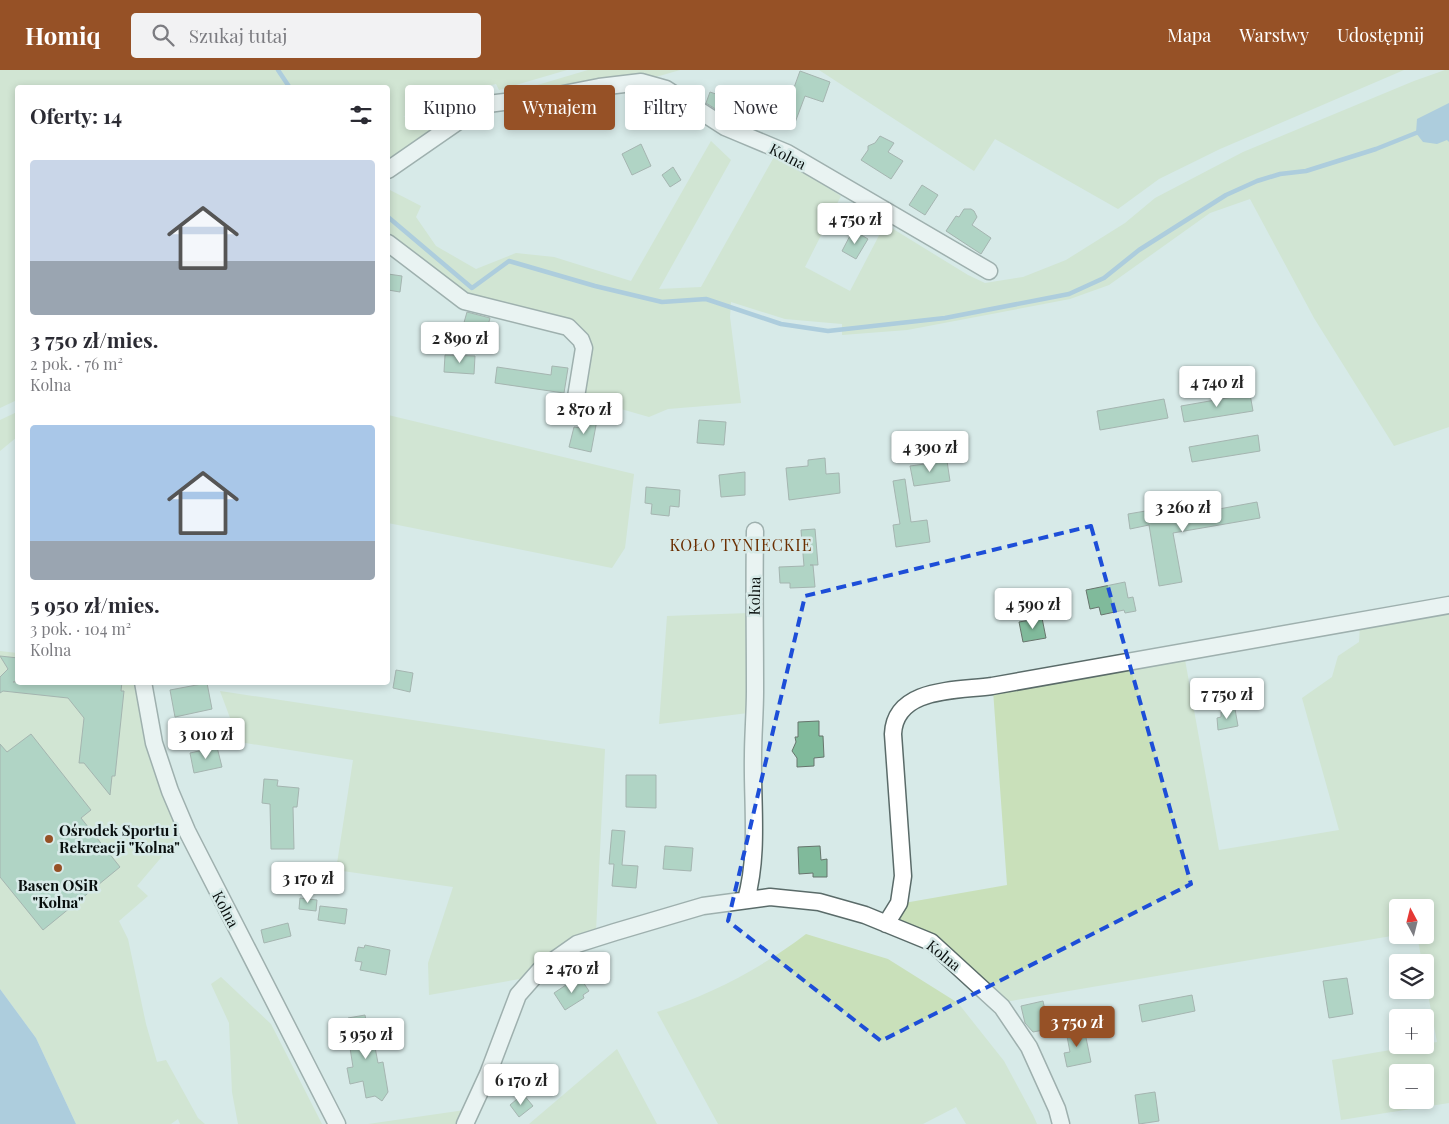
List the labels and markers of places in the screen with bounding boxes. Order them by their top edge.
pin: 4 750 zł [803,202,907,245]
pin: 2 890 zł [408,322,512,364]
pin: 4 740 zł [1165,366,1269,408]
pin: 2 870 zł [532,392,636,435]
pin: 4 390 zł [878,430,982,473]
pin: 3 260 zł [1131,490,1235,533]
pin: 4 590 zł [981,588,1085,630]
pin: 7 750 zł [1175,678,1279,720]
pin: 3 010 zł [154,718,258,760]
place label: Ośrodek Sportu i Rekreacji "Kolna" [59,820,180,857]
marker: Ośrodek Sportu i Rekreacji "Kolna" [43,833,55,845]
marker: Basen OSiR "Kolna" [52,862,64,874]
pin: 3 170 zł [256,862,360,904]
place label: Basen OSiR "Kolna" [18,875,99,912]
pin: 2 470 zł [520,952,624,994]
pin: 3 750 zł [1025,1006,1129,1048]
pin: 5 950 zł [314,1018,418,1060]
pin: 6 170 zł [469,1064,573,1106]

